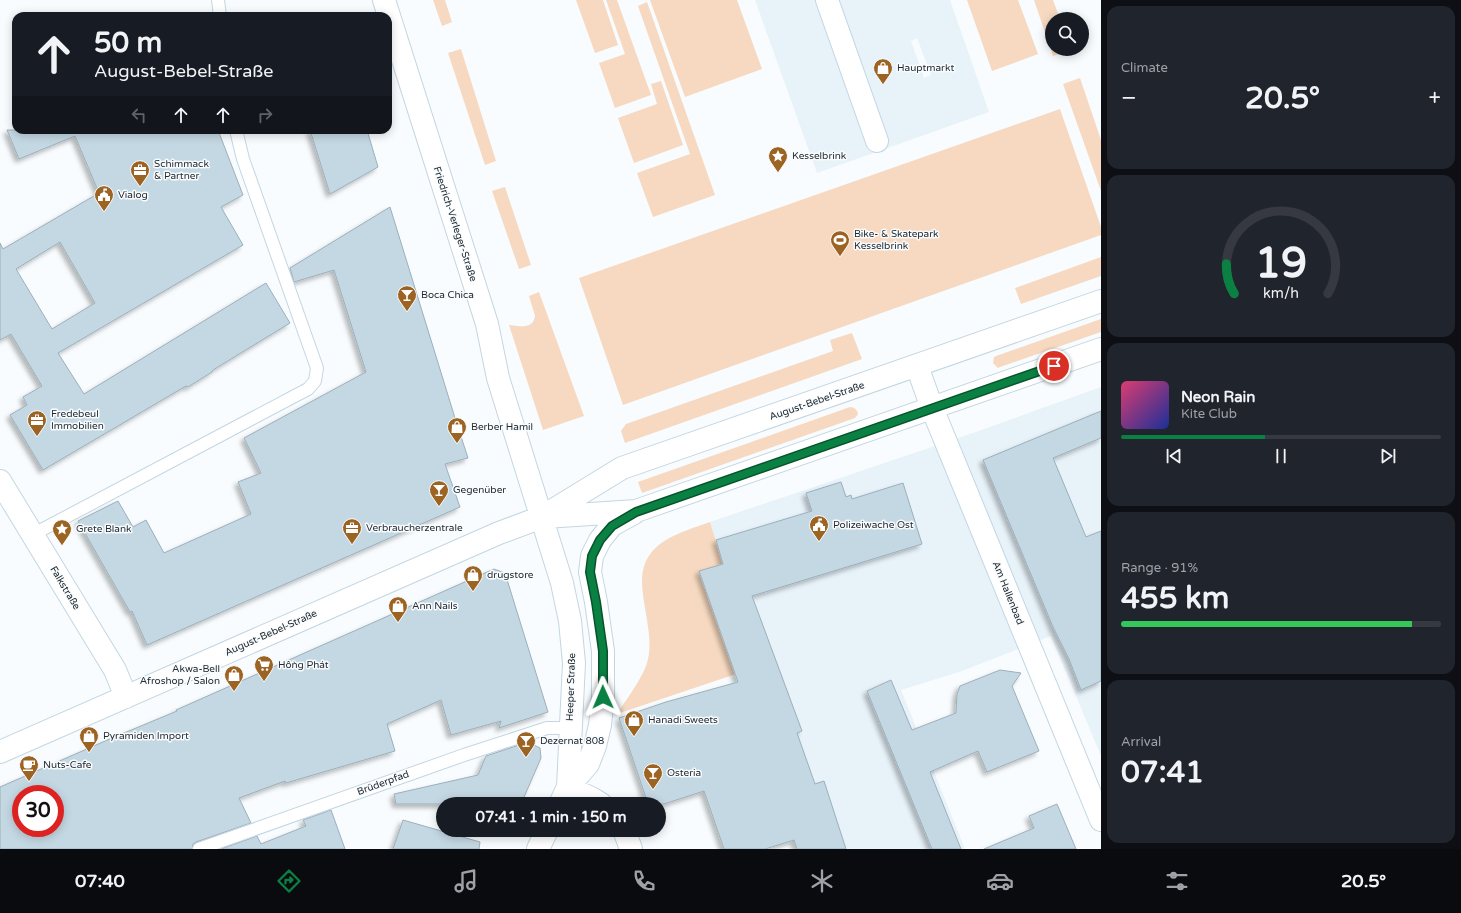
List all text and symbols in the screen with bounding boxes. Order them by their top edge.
map controls [1045,12,1089,56]
button: search [1045,12,1089,56]
text: 50 m [94,26,162,60]
icon: ahead [28,28,80,80]
shop icon: Hauptmarkt [872,57,894,85]
text: August-Bebel-Straße [94,60,273,82]
text: Climate [1121,60,1168,76]
place label: Hauptmarkt [897,62,954,74]
text: 20.5° [1245,80,1320,117]
text: − [1121,85,1137,111]
text: + [1429,85,1441,111]
icon: left [128,104,150,126]
icon: ahead [170,104,192,126]
icon: ahead [212,104,234,126]
icon: right [254,104,276,126]
place icon: Kesselbrink [767,145,789,173]
place label: Kesselbrink [792,150,847,162]
place label: Schimmack & Partner [154,158,209,182]
office icon: Schimmack & Partner [129,159,151,187]
street label: Friedrich-Verleger-Straße [431,165,479,283]
public building icon: Vialog [93,184,115,212]
place label: Vialog [118,189,148,201]
place label: Bike- & Skatepark Kesselbrink [854,228,939,252]
sports icon: Bike- & Skatepark Kesselbrink [829,229,851,257]
text: 19 [1255,239,1307,289]
bar icon: Boca Chica [396,284,418,312]
text: km/h [1263,284,1299,301]
place label: Boca Chica [421,289,474,301]
pin [1037,349,1071,383]
icon: arrive [1043,355,1065,377]
street label: August-Bebel-Straße [768,379,866,423]
text: Neon Rain [1181,388,1255,406]
text: Kite Club [1181,406,1237,422]
place label: Fredebeul Immobilien [51,408,104,432]
office icon: Fredebeul Immobilien [26,409,48,437]
shop icon: Berber Hamil [446,416,468,444]
place label: Berber Hamil [471,421,533,433]
icon: previous [1163,445,1185,467]
icon: pause [1270,445,1292,467]
icon: next [1377,445,1399,467]
bar icon: Gegenüber [428,479,450,507]
place label: Gegenüber [453,484,506,496]
public building icon: Polizeiwache Ost [808,514,830,542]
office icon: Verbraucherzentrale [341,517,363,545]
place icon: Grete Blank [51,518,73,546]
place label: Polizeiwache Ost [833,519,914,531]
place label: Verbraucherzentrale [366,522,463,534]
place label: Grete Blank [76,523,132,535]
street label: Am Hallenbad [990,560,1026,626]
text: Range · 91% [1121,560,1198,576]
street label: Falkstraße [47,564,83,612]
shop icon: drugstore [462,564,484,592]
place label: drugstore [487,569,534,581]
text: 455 km [1121,580,1229,617]
shop icon: Ann Nails [387,595,409,623]
place label: Ann Nails [412,600,458,612]
street label: August-Bebel-Straße [223,607,319,659]
street label: Heeper Straße [564,652,578,721]
supermarket icon: Hôǹg Phát [253,654,275,682]
place label: Hôǹg Phát [278,659,329,671]
place label: Akwa-Bell Afroshop / Salon [140,663,220,687]
shop icon: Akwa-Bell Afroshop / Salon [223,664,245,692]
position arrow [582,676,624,718]
shop icon: Hanadi Sweets [623,709,645,737]
place label: Hanadi Sweets [648,714,718,726]
shop icon: Pyramiden Import [78,725,100,753]
place label: Pyramiden Import [103,730,189,742]
bar icon: Dezernat 808 [515,730,537,758]
text: Arrival [1121,734,1161,750]
place label: Dezernat 808 [540,735,604,747]
cafe icon: Nuts-Cafe [18,754,40,782]
text: 07:41 [1121,754,1204,791]
place label: Nuts-Cafe [43,759,92,771]
bar icon: Osteria [642,762,664,790]
place label: Osteria [667,767,701,779]
street label: Brüderpfad [355,768,411,798]
speed limit sign: 30 [12,785,64,837]
text: 07:41 · 1 min · 150 m [476,808,626,826]
icon: directions [275,867,303,895]
icon: music [452,867,480,895]
icon: phone [630,867,658,895]
icon: climate [808,867,836,895]
icon: car [986,867,1014,895]
icon: filters [1163,867,1191,895]
text: 07:40 [75,870,125,892]
text: 20.5° [1341,870,1386,892]

